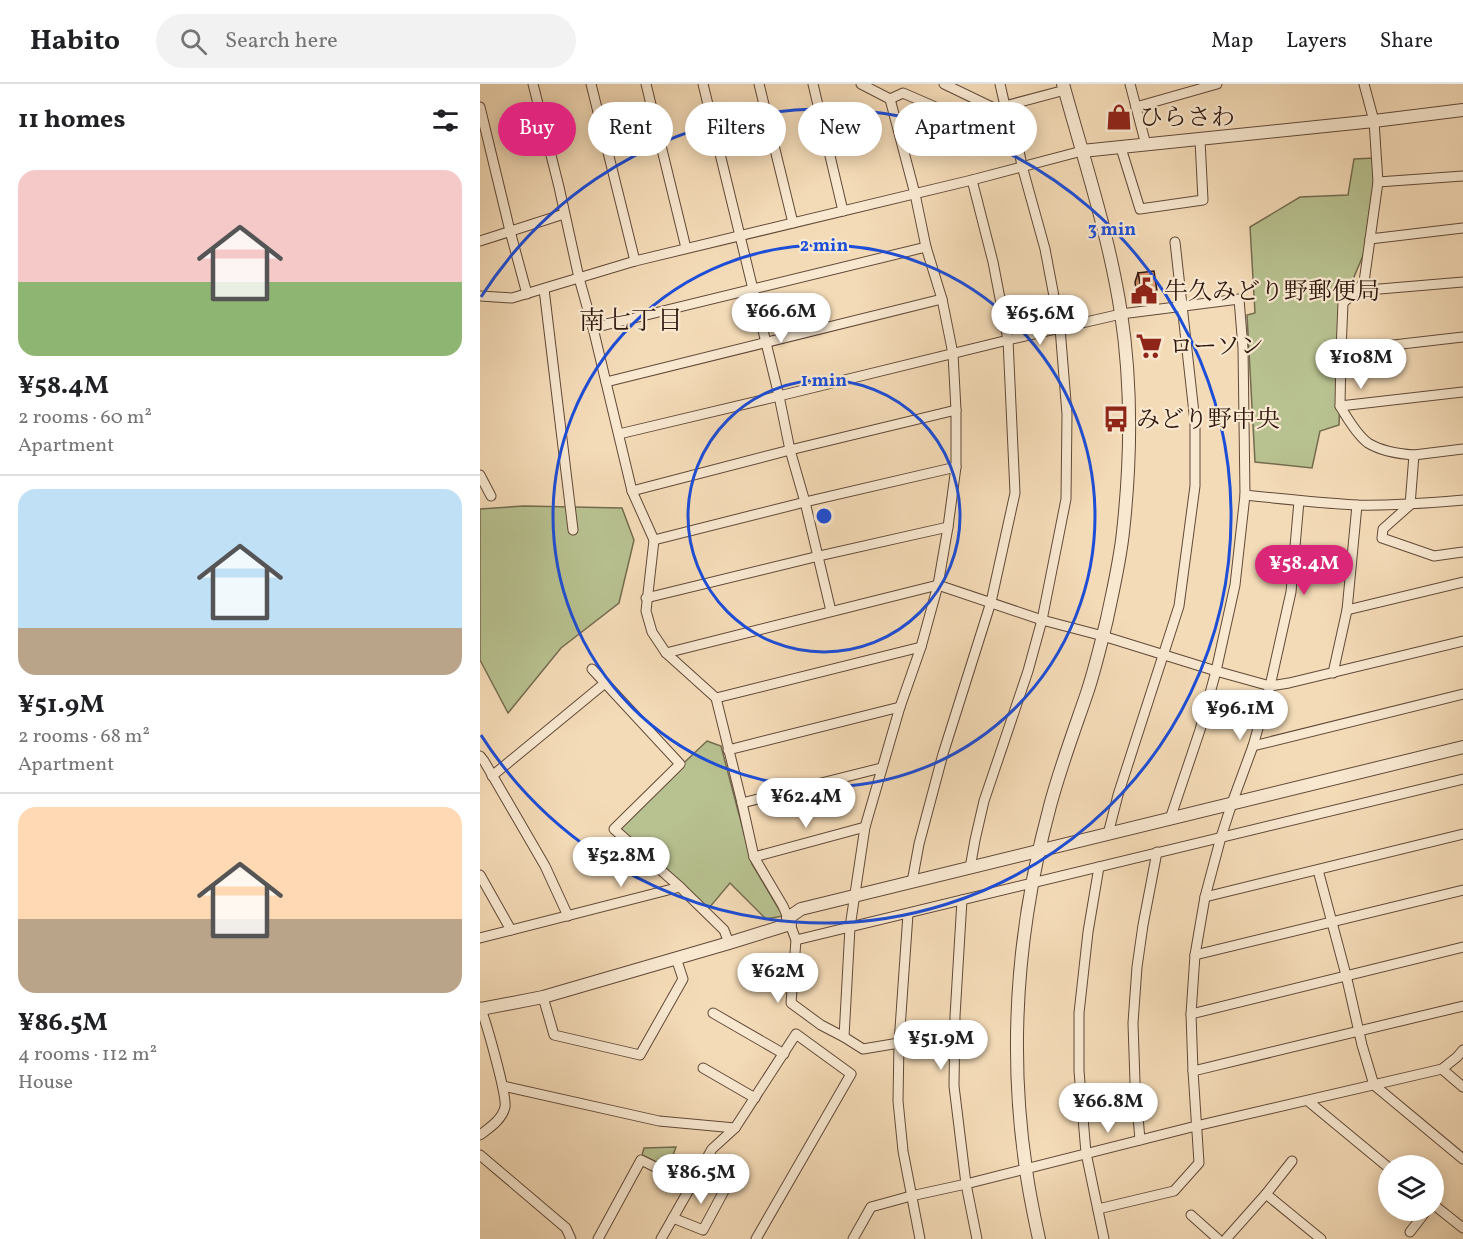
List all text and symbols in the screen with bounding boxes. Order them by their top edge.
search box [156,14,576,68]
text: Habito [30,22,120,61]
icon: search [177,25,210,58]
text: Search here [225,26,338,57]
text: Map [1211,27,1253,56]
text: Layers [1286,27,1347,56]
text: Share [1380,27,1433,56]
text: 11 homes [18,102,125,138]
chip: Buy [498,102,576,156]
chip: Rent [588,102,673,156]
chip: Filters [685,102,786,156]
chip: New [798,102,882,156]
chip: Apartment [894,102,1037,156]
shop icon: ひらさわ [1104,102,1134,132]
place label: ひらさわ [1139,102,1235,136]
icon: filters [429,104,462,137]
icon: home [186,209,294,317]
text: 3 min [1088,218,1136,243]
text: 2 min [800,234,848,259]
public building icon: 牛久みどり野郵便局 [1129,276,1159,306]
place label: 牛久みどり野郵便局 [1164,276,1380,310]
pin: ¥66.6M [732,293,830,344]
pin: ¥65.6M [991,295,1089,346]
text: ¥66.6M [746,298,816,326]
text: ¥65.6M [1005,300,1075,328]
district label: 南七丁目 [579,304,683,340]
supermarket icon: ローソン [1134,331,1164,361]
place label: ローソン [1169,331,1264,365]
pin: ¥108M [1319,339,1403,390]
text: ¥108M [1329,344,1393,372]
text: ¥58.4M [18,368,109,404]
text: 1 min [801,369,847,394]
text: 2 rooms · 60 m² [18,404,152,432]
bus stop icon: みどり野中央 [1101,404,1131,434]
place label: みどり野中央 [1136,404,1280,438]
text: Apartment [18,432,114,460]
centre of rings [814,506,834,526]
icon: home [186,528,294,636]
pin: ¥58.4M [1255,545,1353,596]
text: ¥58.4M [1269,550,1339,578]
text: ¥51.9M [18,687,104,723]
pin: ¥96.1M [1191,690,1289,741]
text: ¥96.1M [1206,695,1274,723]
text: 2 rooms · 68 m² [18,723,150,751]
text: Apartment [18,751,114,779]
pin: ¥62.4M [757,778,855,829]
text: ¥62.4M [770,783,842,811]
pin: ¥52.8M [572,837,670,888]
text: ¥52.8M [587,842,655,870]
icon: home [186,846,294,954]
pin: ¥62M [742,953,814,1004]
text: ¥62M [751,958,805,986]
text: ¥86.5M [18,1005,108,1041]
pin: ¥51.9M [892,1020,990,1071]
text: ¥51.9M [908,1025,974,1053]
text: 4 rooms · 112 m² [18,1041,157,1069]
text: House [18,1069,73,1097]
pin: ¥66.8M [1059,1083,1157,1134]
text: ¥66.8M [1073,1088,1143,1116]
pin: ¥86.5M [652,1154,750,1205]
map controls [1378,1155,1444,1221]
button: layers [1378,1155,1444,1221]
text: ¥86.5M [667,1159,735,1187]

